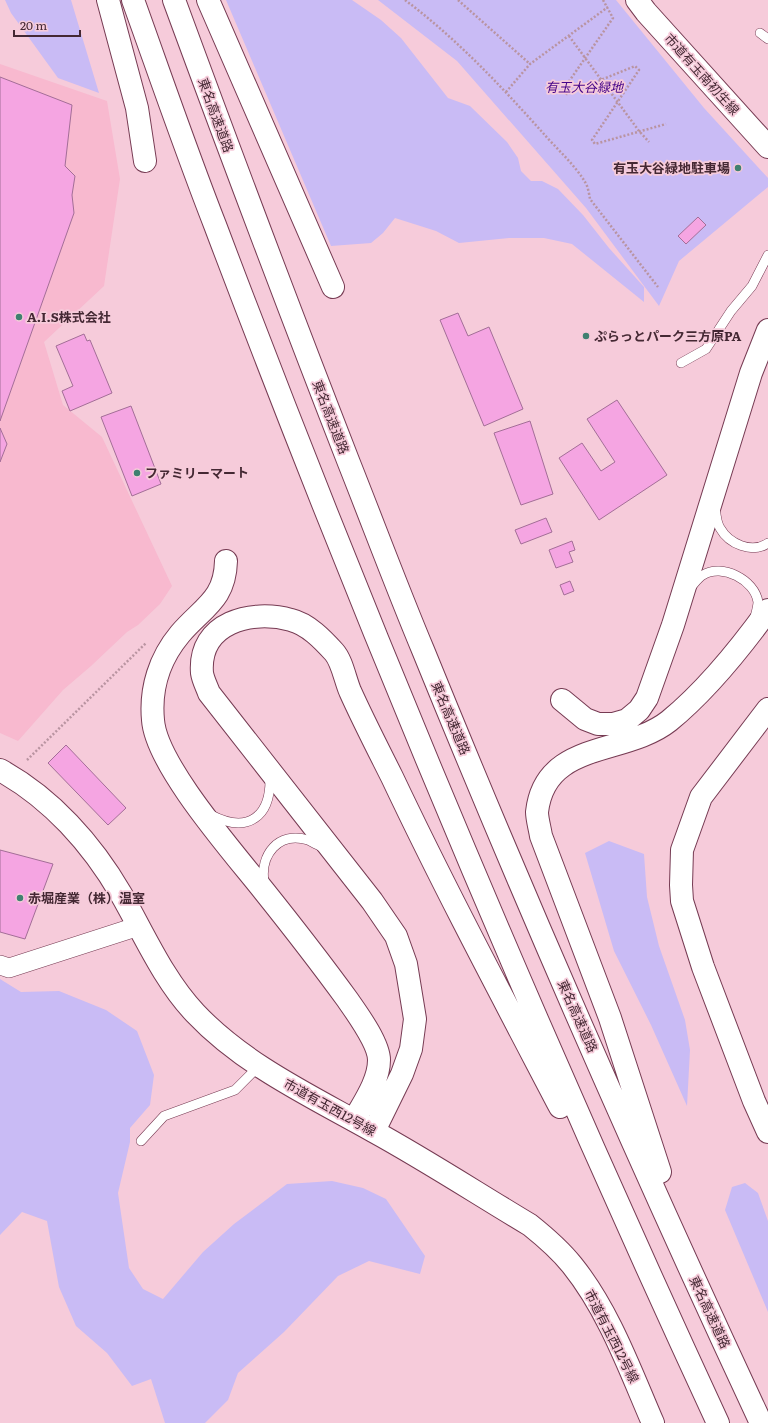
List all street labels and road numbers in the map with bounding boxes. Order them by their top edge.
street label: 市道有玉南初生線 [661,29,744,119]
street label: 東名高速道路 [194,75,239,155]
street label: 東名高速道路 [309,377,354,457]
street label: 東名高速道路 [427,678,475,757]
street label: 東名高速道路 [554,976,603,1055]
street label: 市道有玉西12号線 [281,1073,380,1140]
street label: 東名高速道路 [685,1272,736,1351]
street label: 市道有玉西12号線 [581,1286,644,1386]

